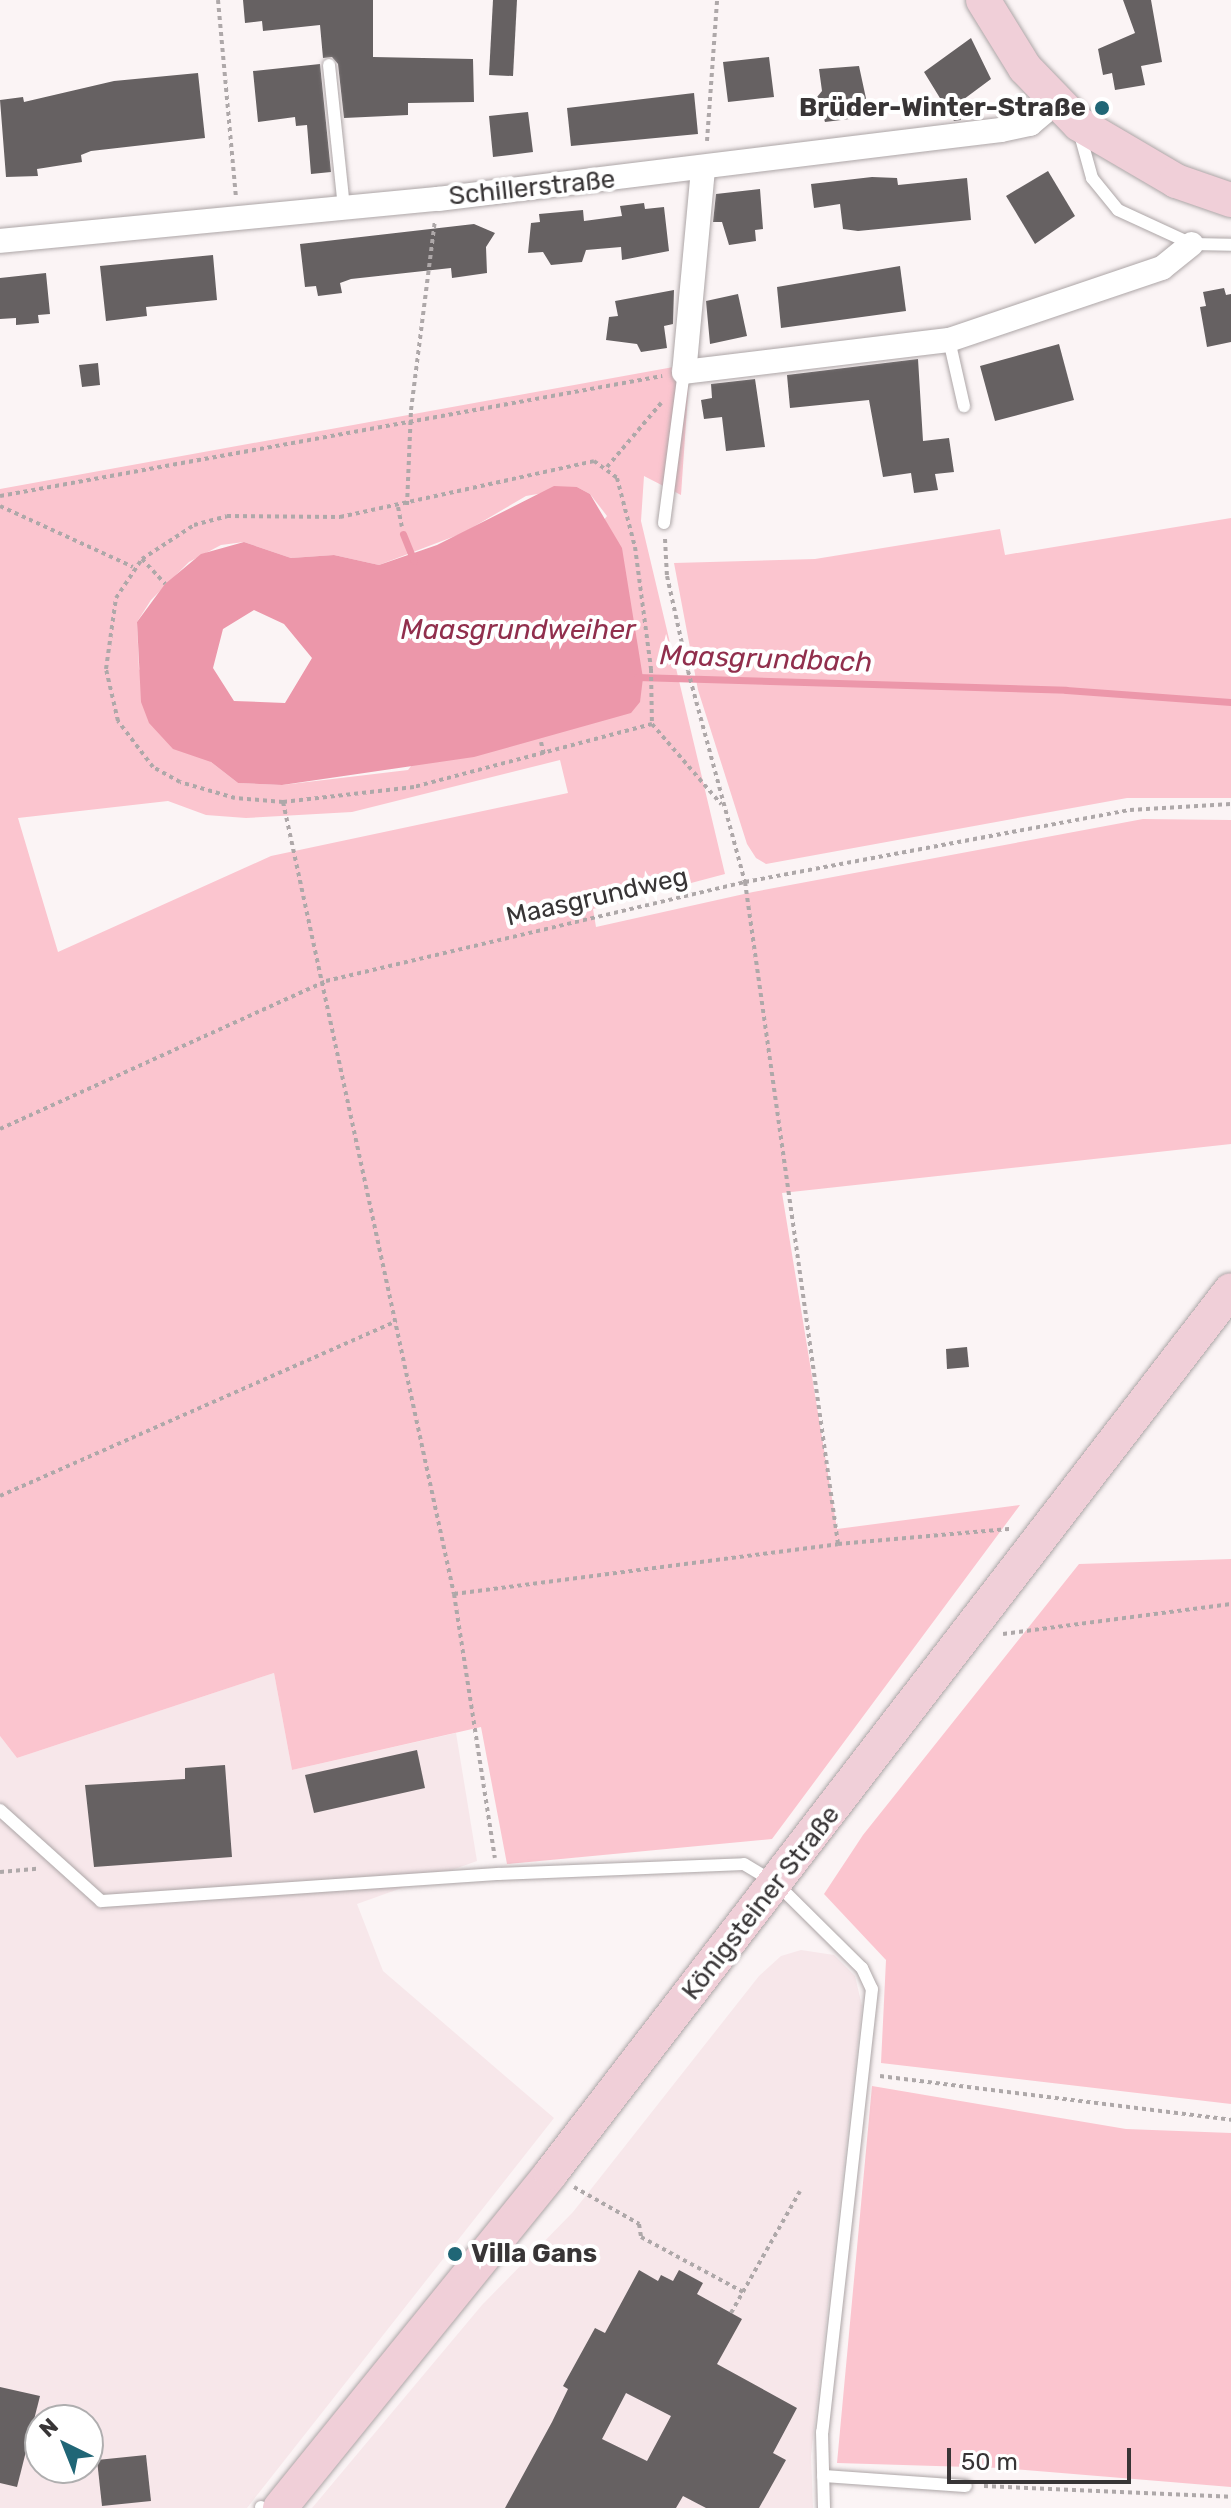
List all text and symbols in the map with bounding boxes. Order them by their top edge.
place label: Brüder-Winter-Straße [799,92,1086,124]
marker: Brüder-Winter-Straße [1093,99,1111,117]
street label: Schillerstraße [447,164,617,212]
water label: Maasgrundweiher [400,613,636,647]
water label: Maasgrundbach [659,638,873,680]
street label: Maasgrundweg [503,861,691,933]
street label: Königsteiner Straße [675,1799,847,2007]
place label: Villa Gans [471,2238,597,2270]
marker: Villa Gans [446,2245,464,2263]
north arrow [24,2404,104,2484]
text: N [34,2412,64,2443]
scale bar [951,2432,1135,2482]
text: 50 m [961,2448,1018,2476]

